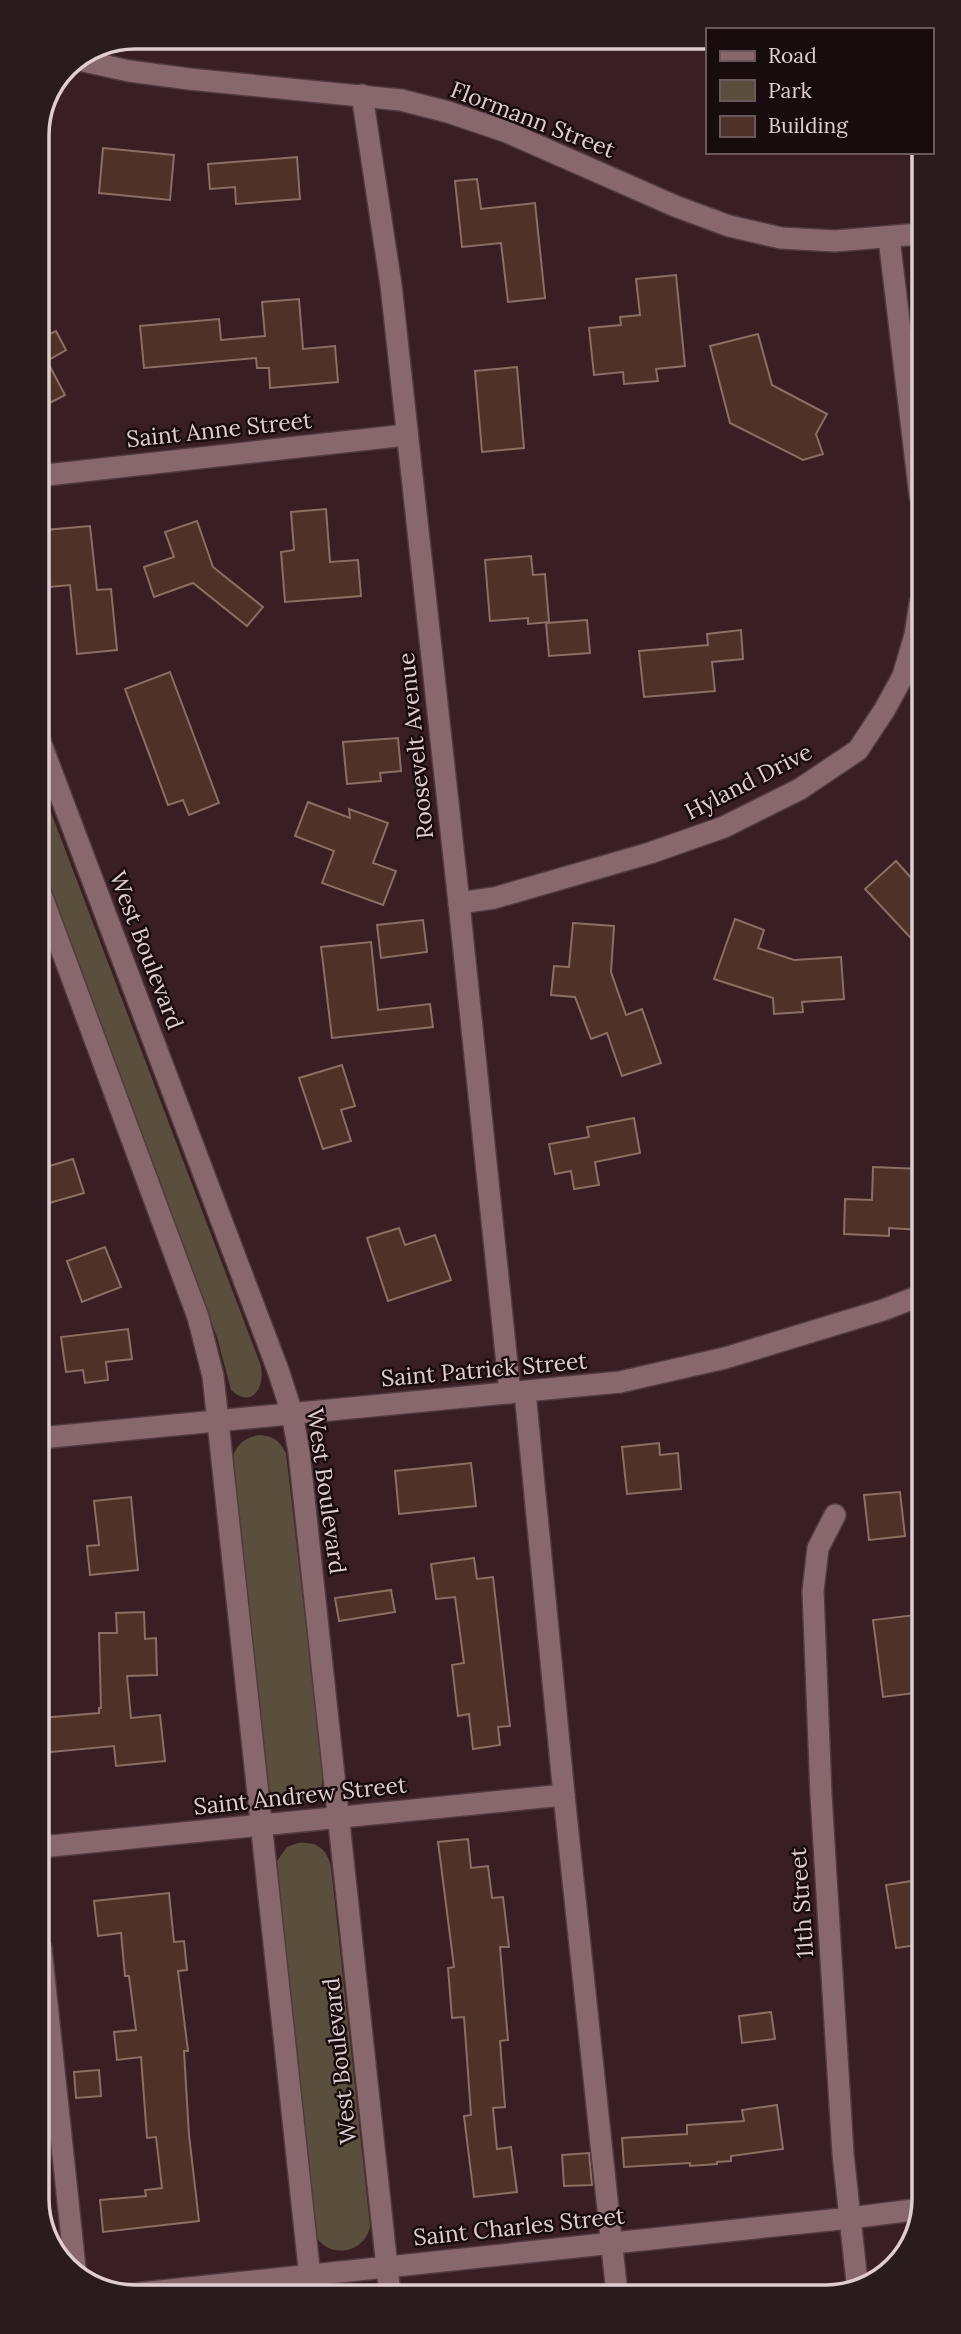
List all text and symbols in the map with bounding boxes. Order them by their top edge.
legend [706,28,933,154]
text: Road [768,42,817,69]
street label: Flormann Street [447,74,619,164]
text: Park [768,77,812,104]
text: Building [768,112,848,139]
street label: Saint Anne Street [125,405,313,453]
street label: Roosevelt Avenue [391,651,439,841]
street label: Hyland Drive [679,737,817,825]
street label: West Boulevard [104,867,191,1033]
street label: Saint Patrick Street [380,1346,588,1392]
street label: West Boulevard [301,1406,353,1576]
street label: Saint Andrew Street [192,1769,408,1821]
street label: 11th Street [783,1847,819,1959]
street label: West Boulevard [316,1976,362,2146]
street label: Saint Charles Street [412,2200,626,2252]

